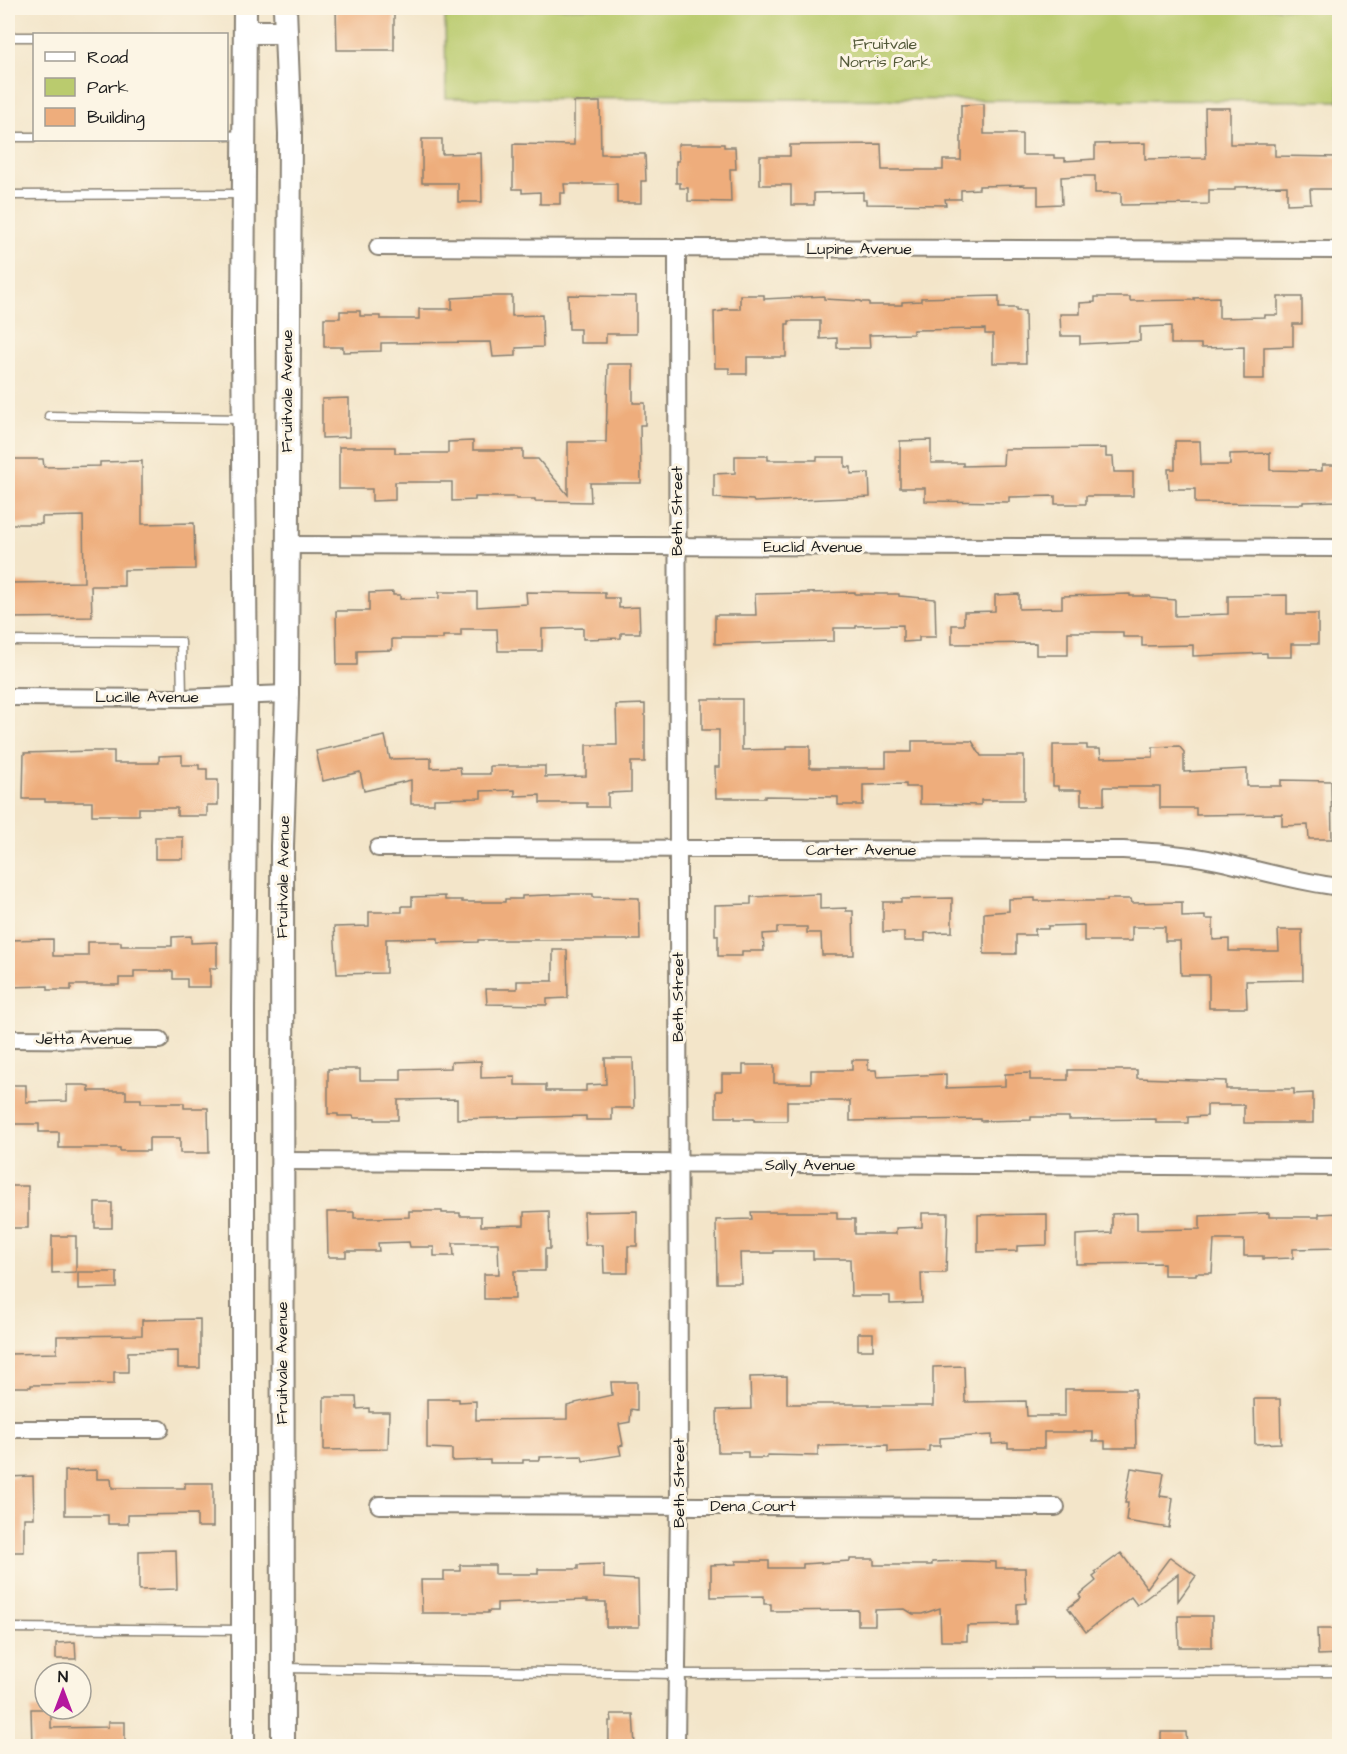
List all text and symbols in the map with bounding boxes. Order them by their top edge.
legend [33,33,228,141]
park label: Fruitvale Norris Park [840,33,930,73]
text: Road [87,45,128,70]
text: Park [87,75,129,100]
text: Building [87,105,145,131]
street label: Lupine Avenue [806,238,912,260]
street label: Fruitvale Avenue [276,329,298,452]
street label: Beth Street [666,465,688,556]
street label: Euclid Avenue [763,536,863,558]
street label: Lucille Avenue [95,686,199,708]
street label: Fruitvale Avenue [271,815,295,939]
street label: Carter Avenue [806,839,917,861]
street label: Beth Street [667,951,689,1042]
street label: Jetta Avenue [36,1028,133,1050]
street label: Sally Avenue [765,1154,856,1177]
street label: Fruitvale Avenue [271,1301,293,1424]
street label: Beth Street [668,1437,690,1528]
street label: Dena Court [710,1495,796,1517]
north arrow [33,1661,93,1721]
text: N [58,1666,68,1688]

